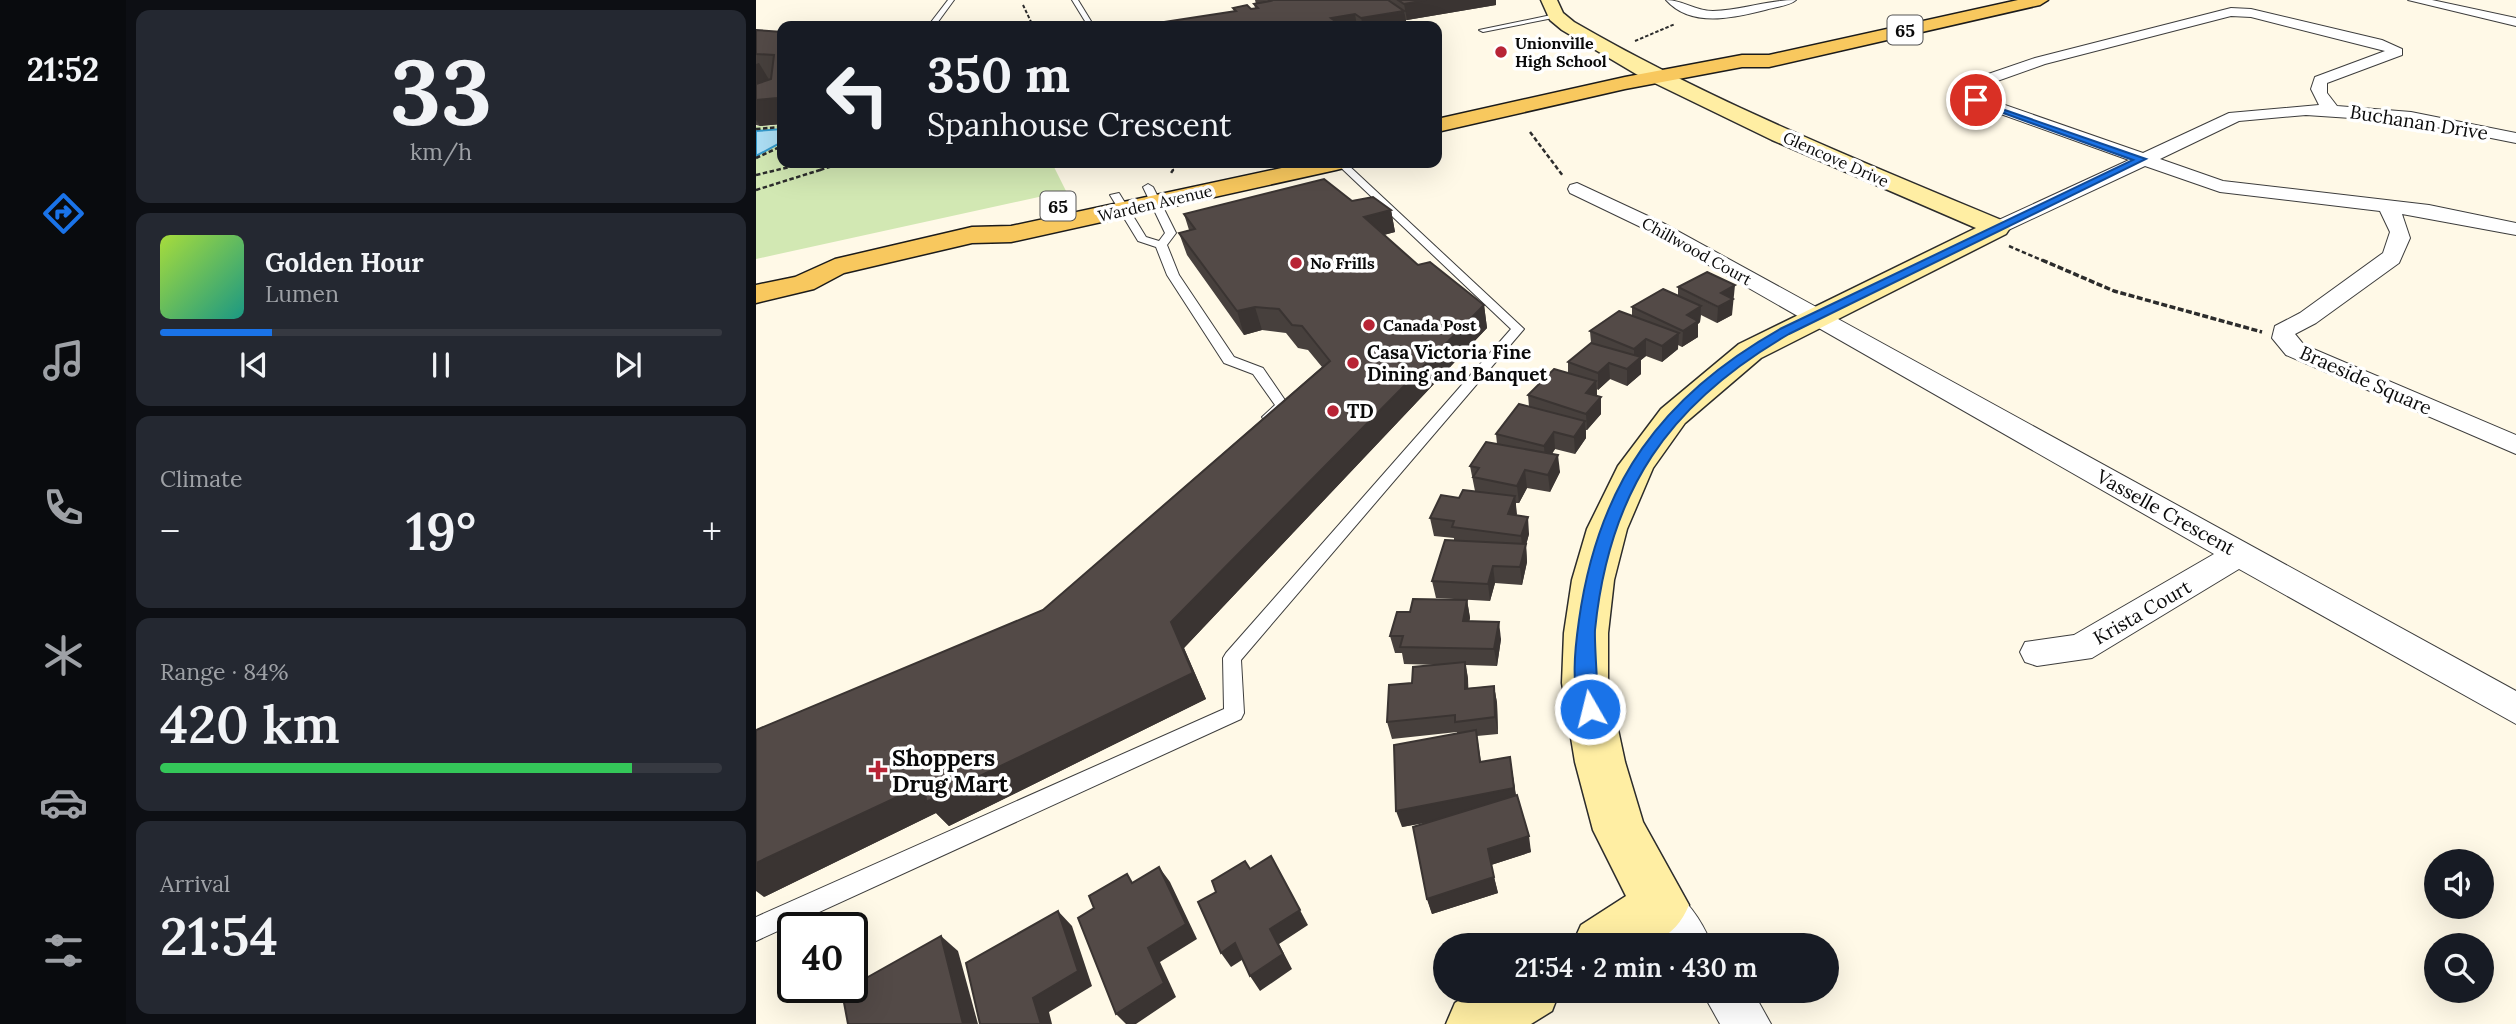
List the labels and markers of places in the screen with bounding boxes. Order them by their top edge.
place label: Unionville High School [1515,33,1607,71]
marker: Unionville High School [1493,44,1509,60]
pin [1946,70,2006,130]
place label: No Frills [1310,253,1375,273]
marker: No Frills [1288,255,1304,271]
place label: Canada Post [1383,315,1477,335]
marker: Canada Post [1361,317,1377,333]
place label: Casa Victoria Fine Dining and Banquet [1367,340,1548,386]
marker: Casa Victoria Fine Dining and Banquet [1345,355,1361,371]
place label: TD [1347,399,1374,423]
marker: TD [1325,403,1341,419]
place label: Shoppers Drug Mart [892,743,1009,798]
marker: Shoppers Drug Mart [870,762,886,778]

